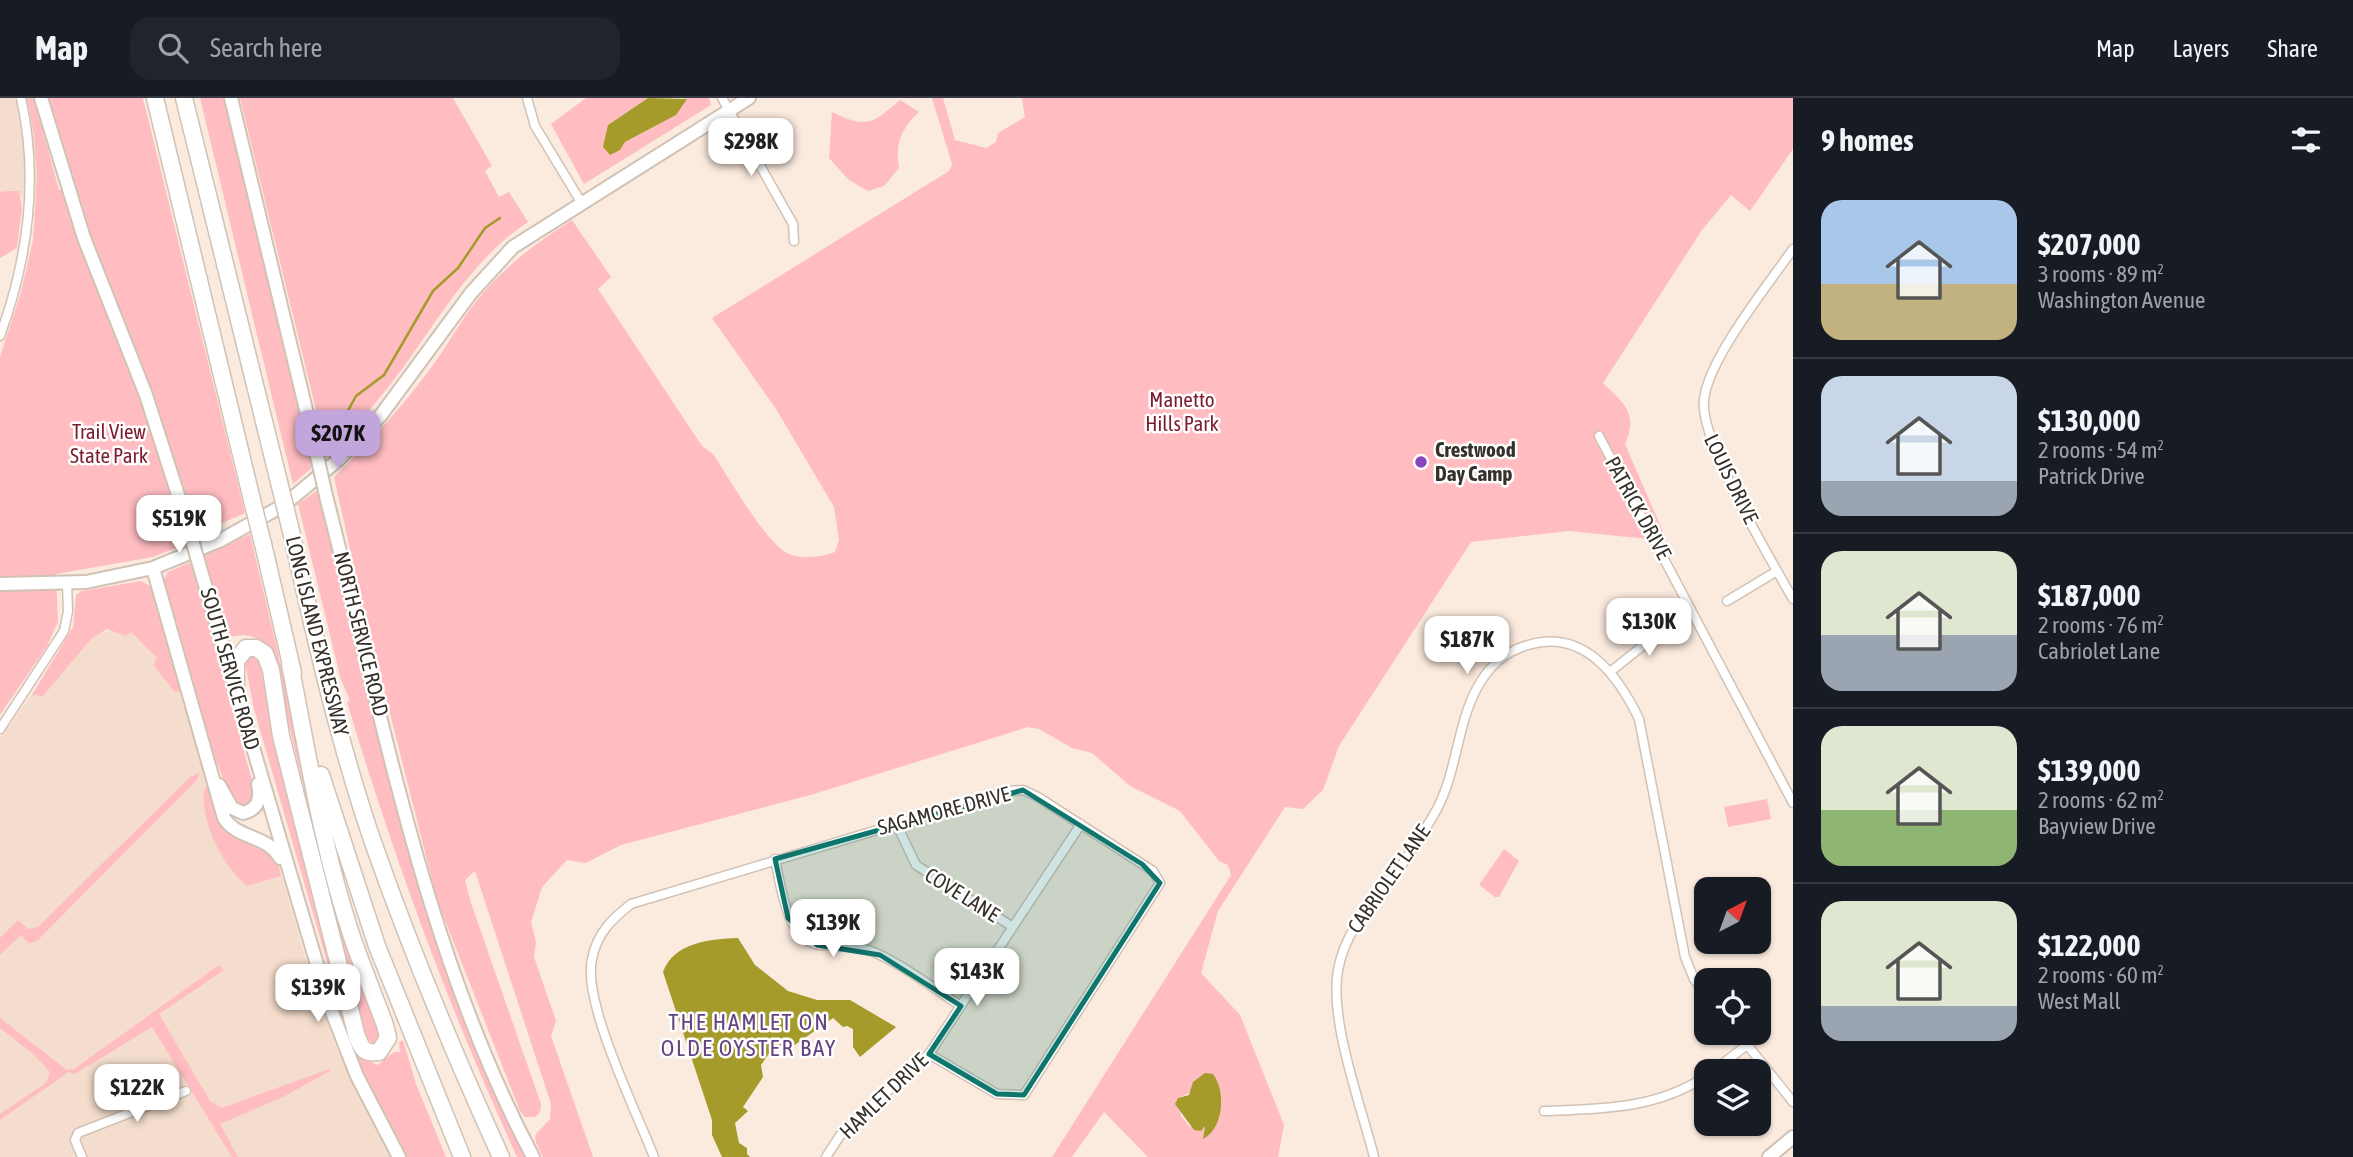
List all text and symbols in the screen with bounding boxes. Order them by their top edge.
search box [130,17,620,80]
text: Map [35,29,88,67]
icon: search [154,29,192,67]
text: Search here [210,33,322,63]
text: Map [2096,35,2135,62]
text: Layers [2173,35,2229,62]
text: Share [2267,35,2318,62]
pin: $298K [702,118,800,178]
icon: filters [2287,121,2325,159]
text: 9 homes [1821,123,1914,157]
text: $298K [724,128,778,154]
text: $207,000 [2038,227,2141,261]
icon: home [1877,228,1961,312]
text: 3 rooms · 89 m² [2038,261,2164,287]
text: Washington Avenue [2038,287,2205,313]
park label: Manetto Hills Park [1145,387,1219,435]
text: $130,000 [2038,403,2141,437]
icon: home [1877,404,1961,488]
pin: $207K [289,410,387,470]
park label: Trail View State Park [70,419,148,467]
text: $207K [311,420,365,446]
street label: LOUIS DRIVE [1700,430,1764,527]
place label: Crestwood Day Camp [1435,437,1516,485]
text: 2 rooms · 54 m² [2038,437,2164,463]
street label: PATRICK DRIVE [1601,452,1677,563]
marker: Crestwood Day Camp [1413,454,1429,470]
text: Patrick Drive [2038,463,2145,489]
pin: $519K [130,496,228,555]
text: $519K [152,505,206,531]
street label: LONG ISLAND EXPRESSWAY [282,533,355,739]
street label: NORTH SERVICE ROAD [330,549,394,719]
text: $187,000 [2038,578,2141,612]
icon: home [1877,579,1961,663]
street label: SOUTH SERVICE ROAD [196,585,266,752]
pin: $130K [1600,598,1698,658]
text: $130K [1622,608,1676,634]
text: 2 rooms · 76 m² [2038,612,2164,638]
pin: $187K [1418,616,1516,676]
text: $187K [1440,626,1494,652]
text: Cabriolet Lane [2038,638,2160,664]
text: $139,000 [2038,753,2141,787]
icon: home [1877,754,1961,838]
street label: SAGAMORE DRIVE [875,781,1013,839]
text: 2 rooms · 62 m² [2038,787,2164,813]
text: Bayview Drive [2038,813,2156,839]
street label: CABRIOLET LANE [1342,820,1434,937]
street label: COVE LANE [921,862,1004,926]
north arrow [1694,877,1771,954]
map controls [1694,877,1771,1136]
pin: $139K [784,900,882,959]
text: $139K [806,909,860,935]
text: $122,000 [2038,928,2141,962]
icon: home [1877,929,1961,1013]
pin: $143K [928,948,1026,1008]
text: $143K [950,958,1004,984]
text: 2 rooms · 60 m² [2038,962,2164,988]
pin: $139K [269,964,367,1024]
button: locate [1694,968,1771,1045]
text: $139K [291,974,345,1000]
text: West Mall [2038,988,2121,1014]
district label: THE HAMLET ON OLDE OYSTER BAY [661,1009,837,1061]
street label: HAMLET DRIVE [834,1048,932,1143]
button: layers [1694,1059,1771,1136]
pin: $122K [88,1065,186,1124]
text: $122K [110,1074,164,1100]

